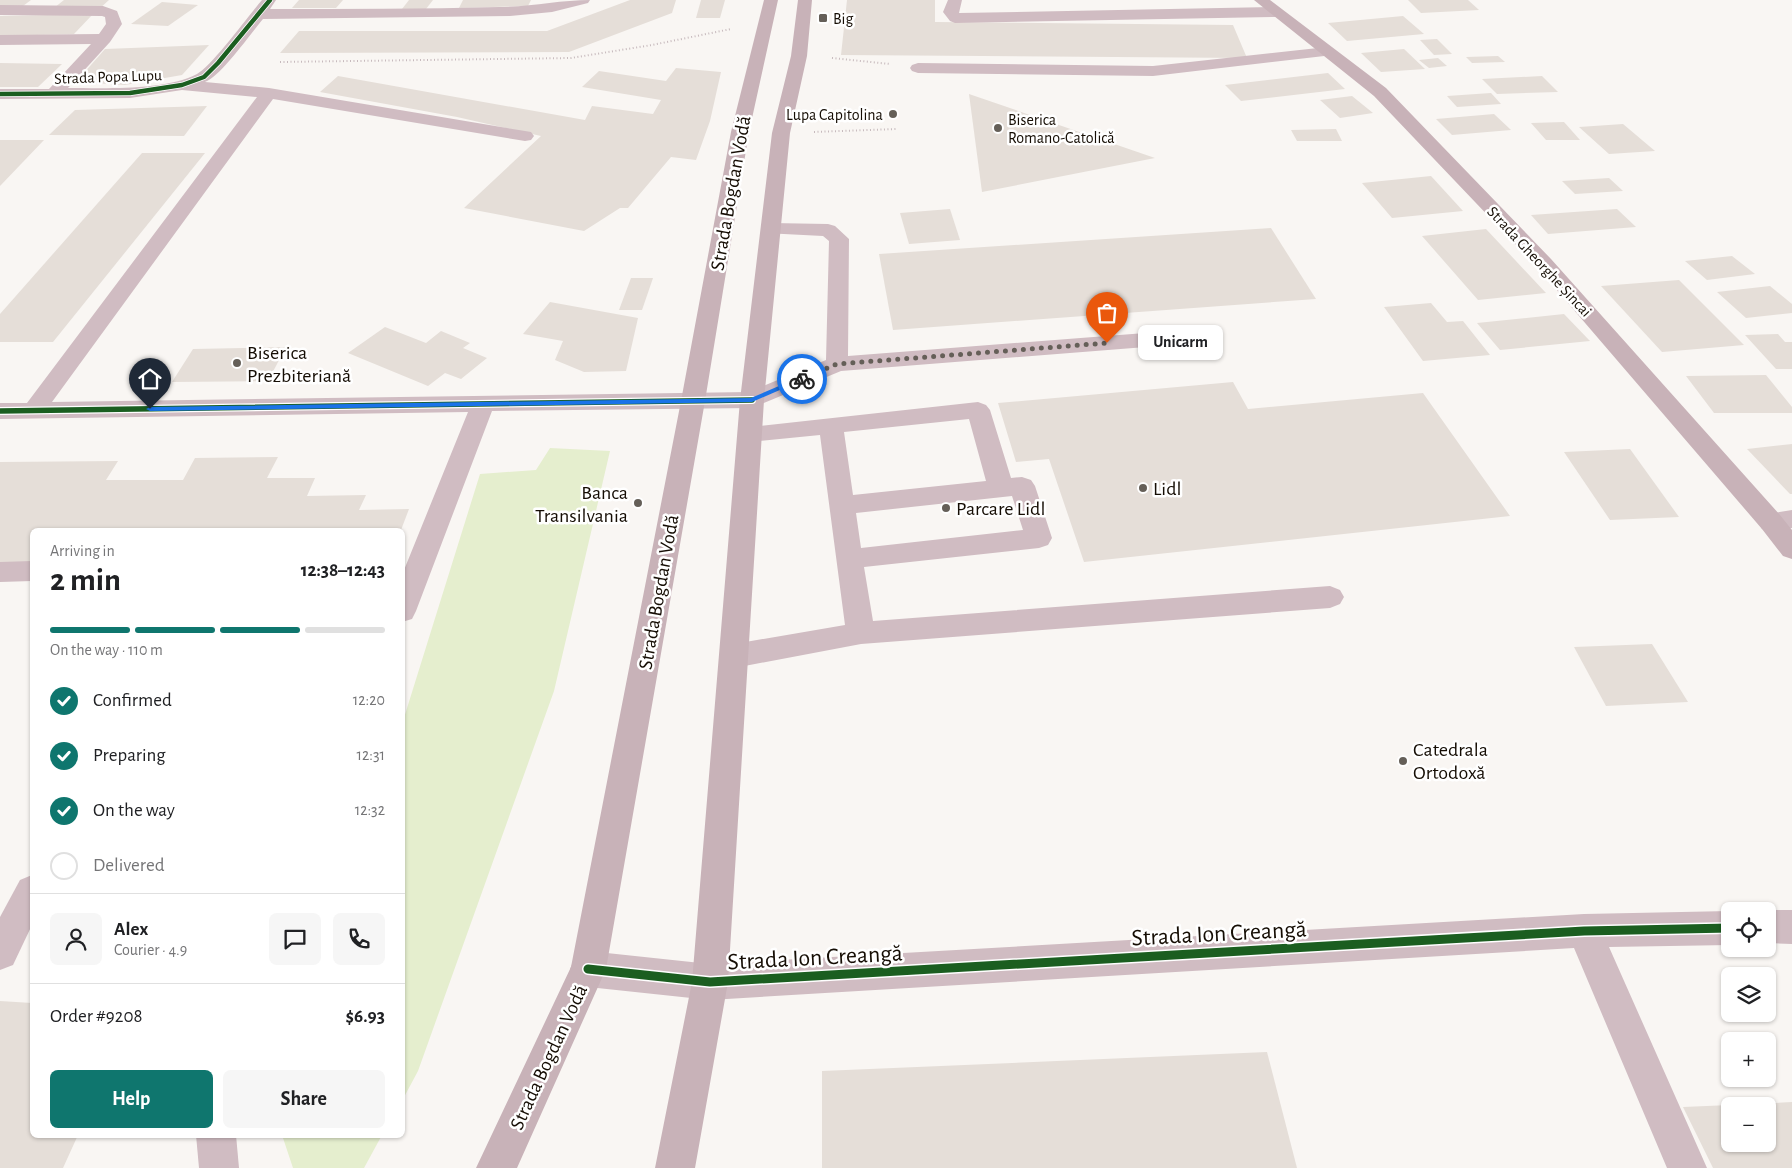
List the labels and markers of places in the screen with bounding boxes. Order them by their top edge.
place label: Big [833,11,853,27]
marker: Big [817,12,829,24]
place label: Lupa Capitolina [786,107,883,123]
marker: Lupa Capitolina [887,108,899,120]
place label: Biserica Romano-Catolică [1008,112,1115,146]
marker: Biserica Romano-Catolică [992,122,1004,134]
pin [1086,292,1128,343]
callout: Unicarm [1137,326,1222,360]
place label: Biserica Prezbiteriană [247,343,351,386]
marker: Biserica Prezbiteriană [231,357,243,369]
pin [129,358,171,409]
place label: Lidl [1153,479,1181,499]
marker: Lidl [1137,482,1149,494]
place label: Banca Transilvania [535,483,628,526]
marker: Banca Transilvania [632,497,644,509]
place label: Parcare Lidl [956,499,1045,519]
marker: Parcare Lidl [940,502,952,514]
place label: Catedrala Ortodoxă [1413,740,1488,783]
marker: Catedrala Ortodoxă [1397,755,1409,767]

